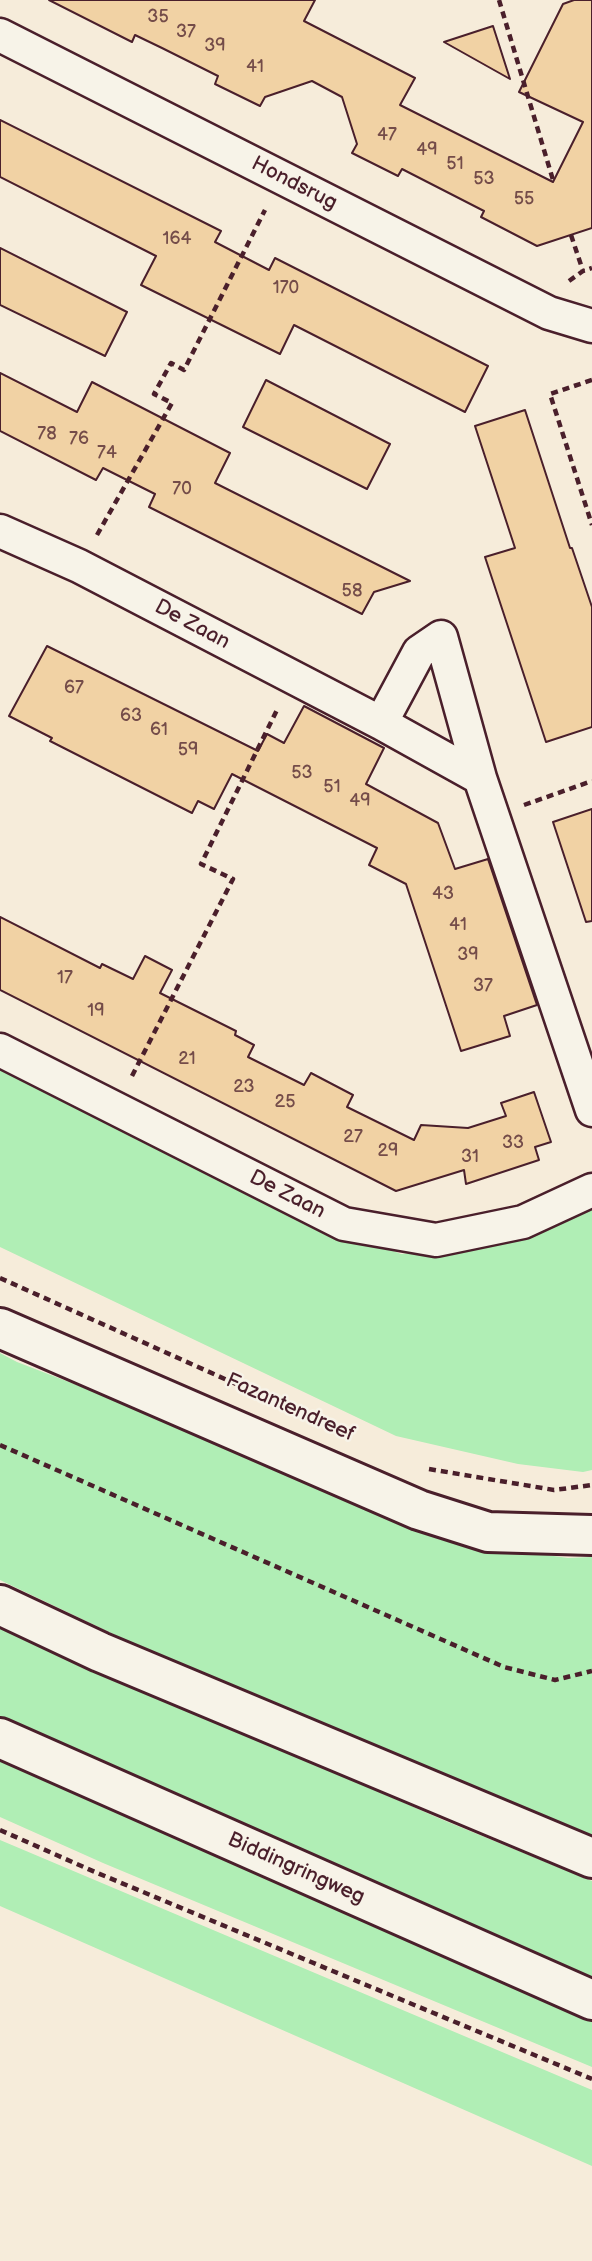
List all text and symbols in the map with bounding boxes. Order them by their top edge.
house number: 35 [147,6,169,28]
house number: 37 [176,21,196,43]
house number: 39 [204,35,226,57]
house number: 41 [246,56,264,78]
house number: 47 [377,124,397,146]
house number: 49 [416,139,438,161]
street label: Hondsrug [247,152,341,216]
house number: 51 [446,153,464,175]
house number: 53 [473,168,495,190]
house number: 55 [514,188,534,210]
house number: 164 [163,228,191,250]
house number: 170 [273,277,299,299]
house number: 78 [37,423,57,445]
house number: 76 [69,428,89,450]
house number: 74 [97,442,117,464]
house number: 70 [172,478,192,500]
house number: 58 [342,580,362,602]
street label: De Zaan [150,595,234,655]
house number: 67 [64,677,84,699]
house number: 63 [120,705,142,727]
house number: 61 [150,719,168,741]
house number: 59 [178,739,198,761]
house number: 53 [291,762,313,784]
house number: 51 [323,776,341,798]
house number: 49 [349,790,371,812]
house number: 43 [432,883,454,905]
house number: 41 [449,914,467,936]
house number: 39 [457,944,479,966]
house number: 17 [57,967,73,989]
house number: 37 [473,975,493,997]
house number: 19 [87,1000,105,1022]
house number: 21 [178,1048,196,1070]
house number: 23 [233,1076,255,1098]
house number: 25 [275,1091,295,1113]
house number: 27 [343,1126,363,1148]
house number: 33 [502,1132,524,1154]
house number: 29 [377,1140,399,1162]
house number: 31 [461,1146,479,1168]
street label: De Zaan [245,1165,329,1225]
street label: Fazantendreef [222,1368,358,1448]
street label: Biddingringweg [224,1828,368,1910]

